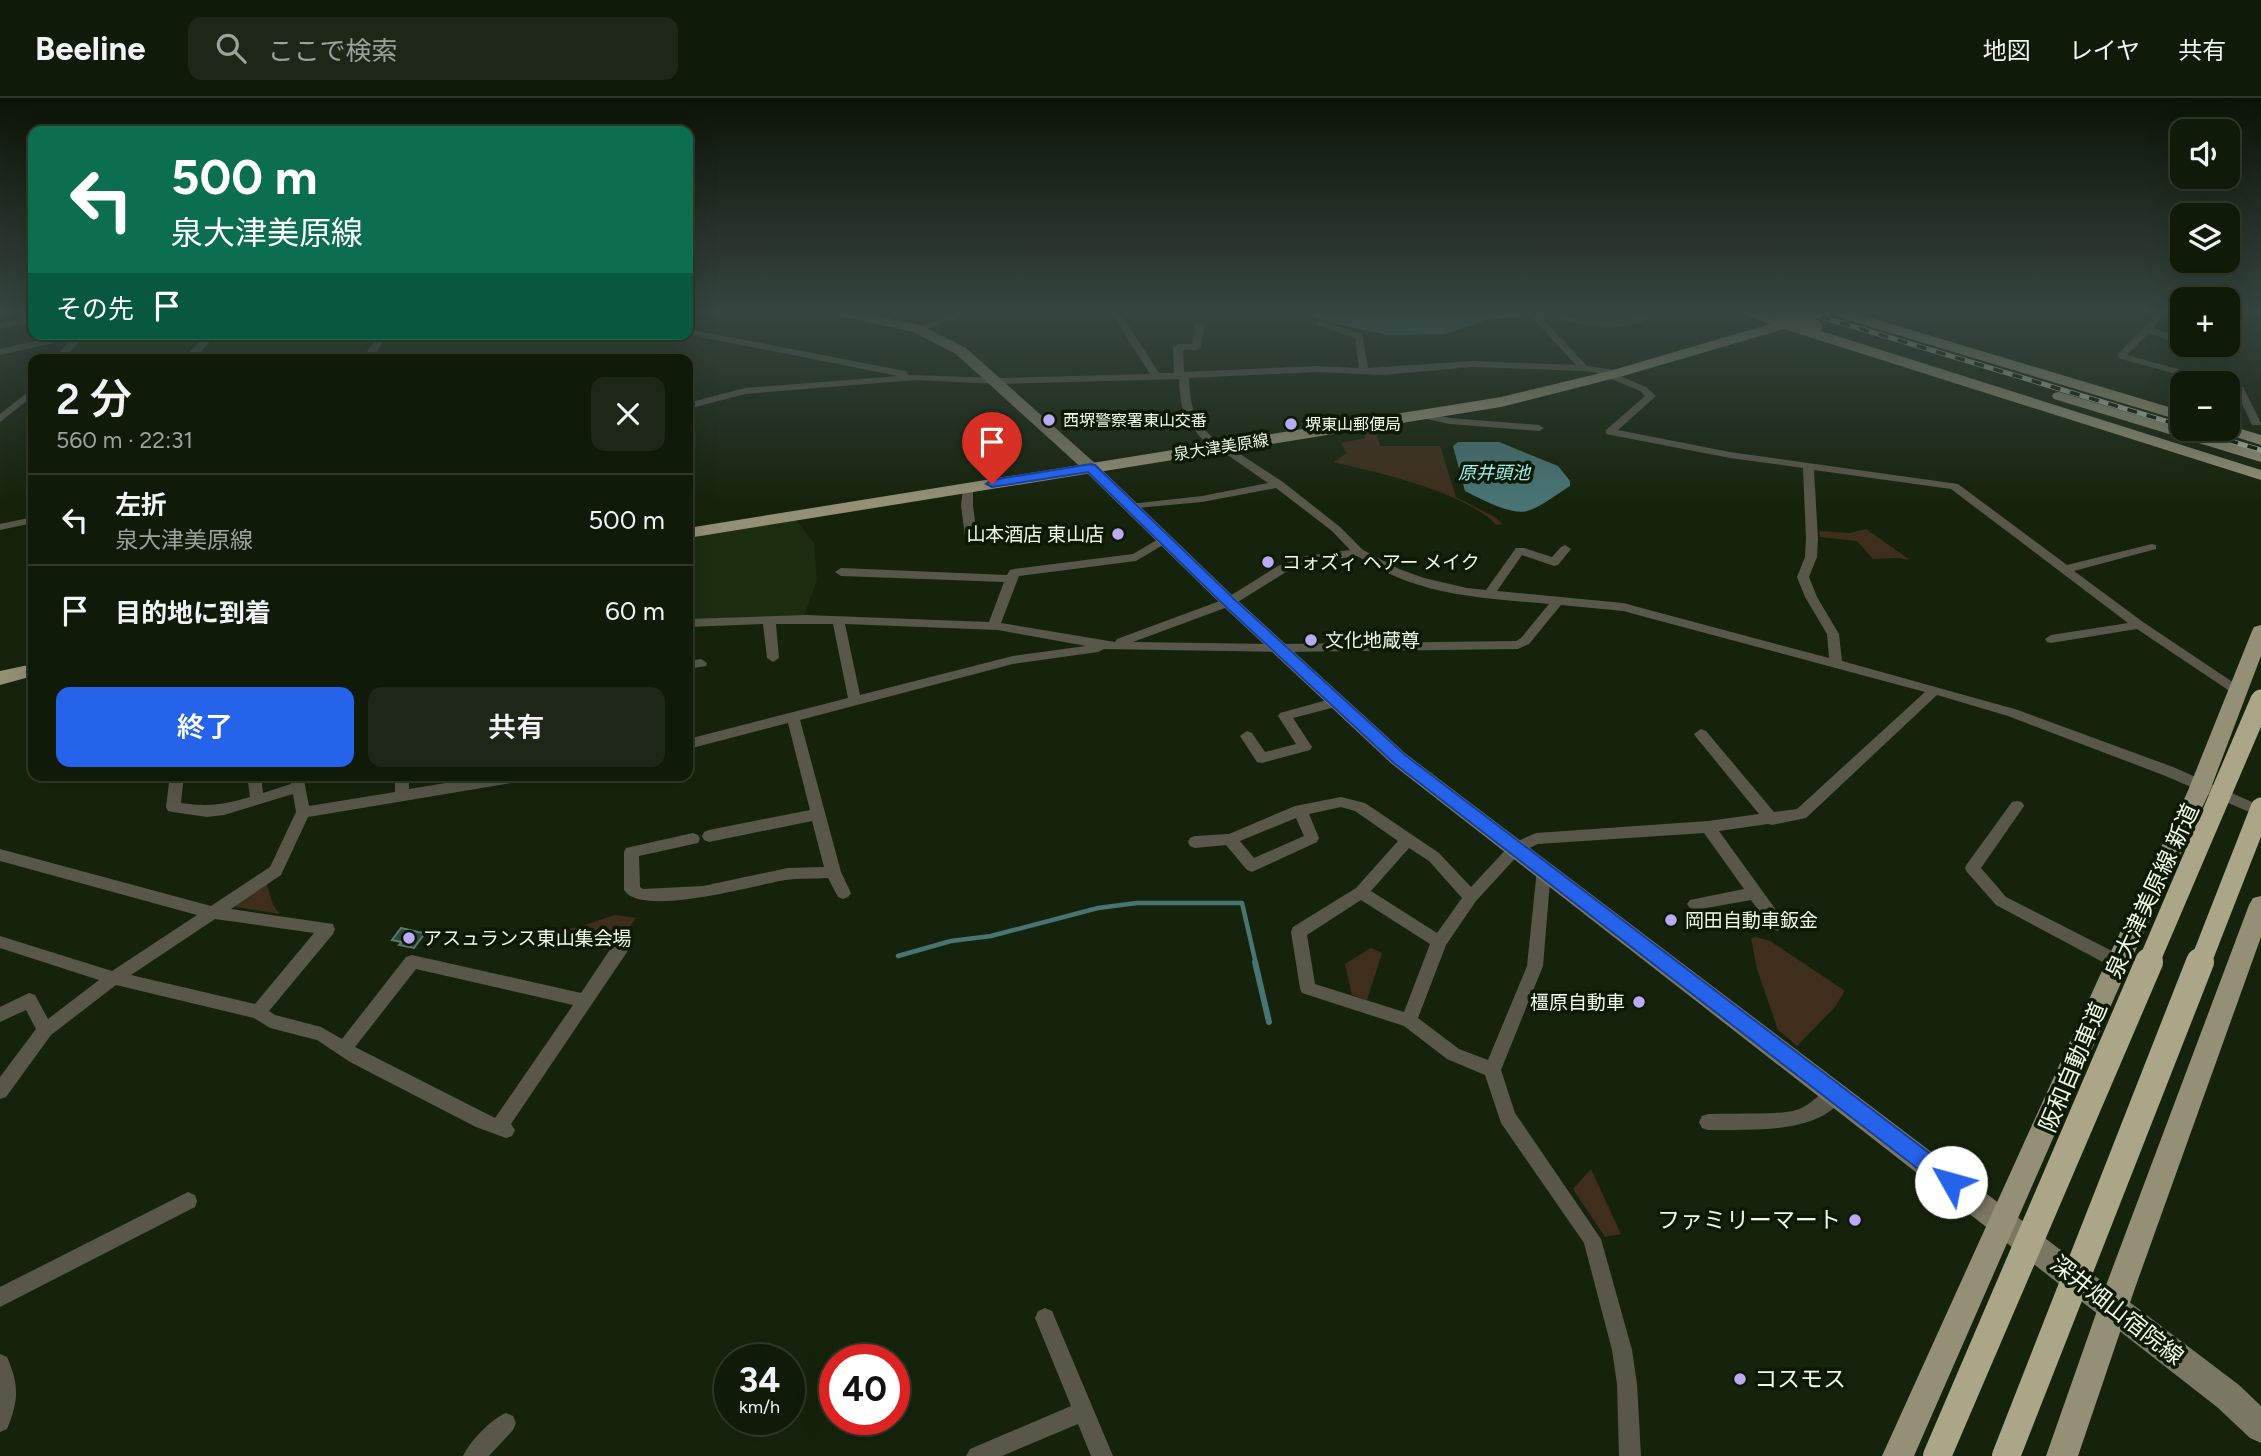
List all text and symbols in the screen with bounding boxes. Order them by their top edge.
search box [188,17,678,80]
text: Beeline [35,29,146,68]
icon: search [212,29,250,67]
text: ここで検索 [268,35,398,67]
text: 地図 [1983,36,2031,65]
text: レイヤ [2069,36,2140,65]
text: 共有 [2178,36,2226,65]
map controls [2170,119,2240,441]
button: sound [2170,119,2240,189]
text: 500 m [171,147,317,206]
icon: left [56,154,147,245]
button: layers [2170,203,2240,273]
text: 泉大津美原線 [171,214,363,252]
icon: arrive [148,287,186,325]
button: + [2170,287,2240,357]
text: その先 [56,293,134,325]
button: − [2170,371,2240,441]
text: 2 分 [56,374,132,425]
button: close [591,377,665,451]
place label: 西堺警察署東山交番 [1063,411,1207,430]
pin [962,412,1022,484]
marker: 西堺警察署東山交番 [1041,412,1057,428]
place label: 堺東山郵便局 [1305,415,1401,434]
marker: 堺東山郵便局 [1283,416,1299,432]
icon: arrive [973,423,1011,461]
text: 560 m · 22:31 [56,426,193,454]
street label: 泉大津美原線 [1172,430,1270,464]
water label: 原井頭池 [1458,462,1532,484]
text: 左折 [115,489,167,521]
icon: left [56,501,94,539]
text: 500 m [588,504,665,536]
place label: 山本酒店 東山店 [966,523,1104,546]
text: 泉大津美原線 [115,526,253,554]
marker: 山本酒店 東山店 [1110,526,1126,542]
place label: コォズィ ヘアー メイク [1282,551,1480,574]
marker: コォズィ ヘアー メイク [1260,554,1276,570]
icon: arrive [56,592,94,630]
text: 60 m [605,595,665,627]
text: 目的地に到着 [115,597,271,629]
place label: 文化地蔵尊 [1325,629,1420,652]
marker: 文化地蔵尊 [1303,632,1319,648]
button: 終了 [56,687,354,767]
button: 共有 [368,687,665,767]
street label: 泉大津美原線 新道 [2099,799,2205,983]
place label: 岡田自動車鈑金 [1685,909,1818,932]
marker: 岡田自動車鈑金 [1663,912,1679,928]
place label: アスュランス東山集会場 [423,927,632,950]
marker: アスュランス東山集会場 [401,930,417,946]
place label: 橿原自動車 [1530,991,1625,1014]
marker: 橿原自動車 [1631,994,1647,1010]
street label: 阪和自動車道 [2033,998,2113,1136]
position arrow [1914,1145,1988,1219]
place label: ファミリーマート [1657,1206,1841,1234]
marker: ファミリーマート [1847,1212,1863,1228]
street label: 深井畑山宿院線 [2045,1249,2189,1371]
speed limit sign: 40 [819,1344,910,1435]
text: 34 [739,1359,780,1401]
place label: コスモス [1754,1365,1846,1393]
marker: コスモス [1732,1371,1748,1387]
text: km/h [739,1396,780,1418]

